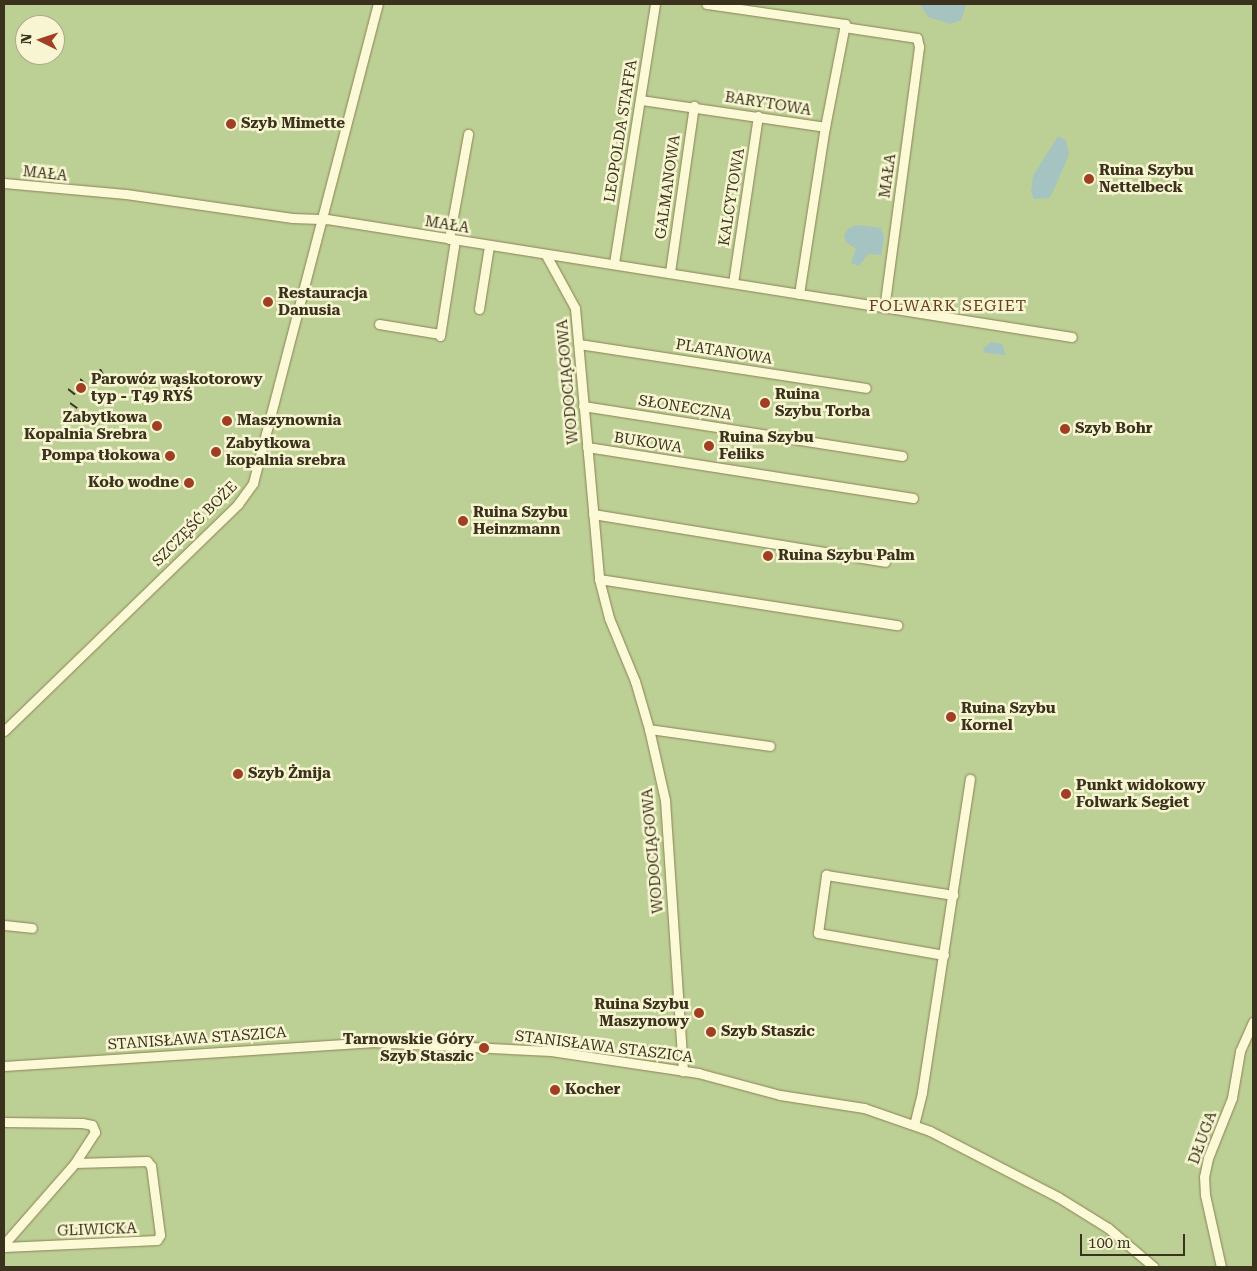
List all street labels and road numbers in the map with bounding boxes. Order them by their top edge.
street label: LEOPOLDA STAFFA [601,58,641,204]
street label: BARYTOWA [723,88,813,120]
street label: GALMANOWA [652,134,684,240]
street label: KALCYTOWA [715,147,749,247]
street label: MAŁA [876,153,900,199]
street label: MAŁA [22,163,68,185]
street label: MAŁA [424,213,470,237]
street label: WODOCIĄGOWA [554,319,582,445]
street label: PLATANOWA [674,335,774,369]
street label: SŁONECZNA [637,392,733,424]
street label: BUKOWA [612,429,684,457]
street label: SZCZĘŚĆ BOŻE [149,478,241,570]
street label: WODOCIĄGOWA [639,788,667,914]
street label: STANISŁAWA STASZICA [107,1024,287,1054]
street label: STANISŁAWA STASZICA [514,1027,694,1067]
street label: DŁUGA [1185,1109,1221,1167]
street label: GLIWICKA [57,1220,137,1240]

